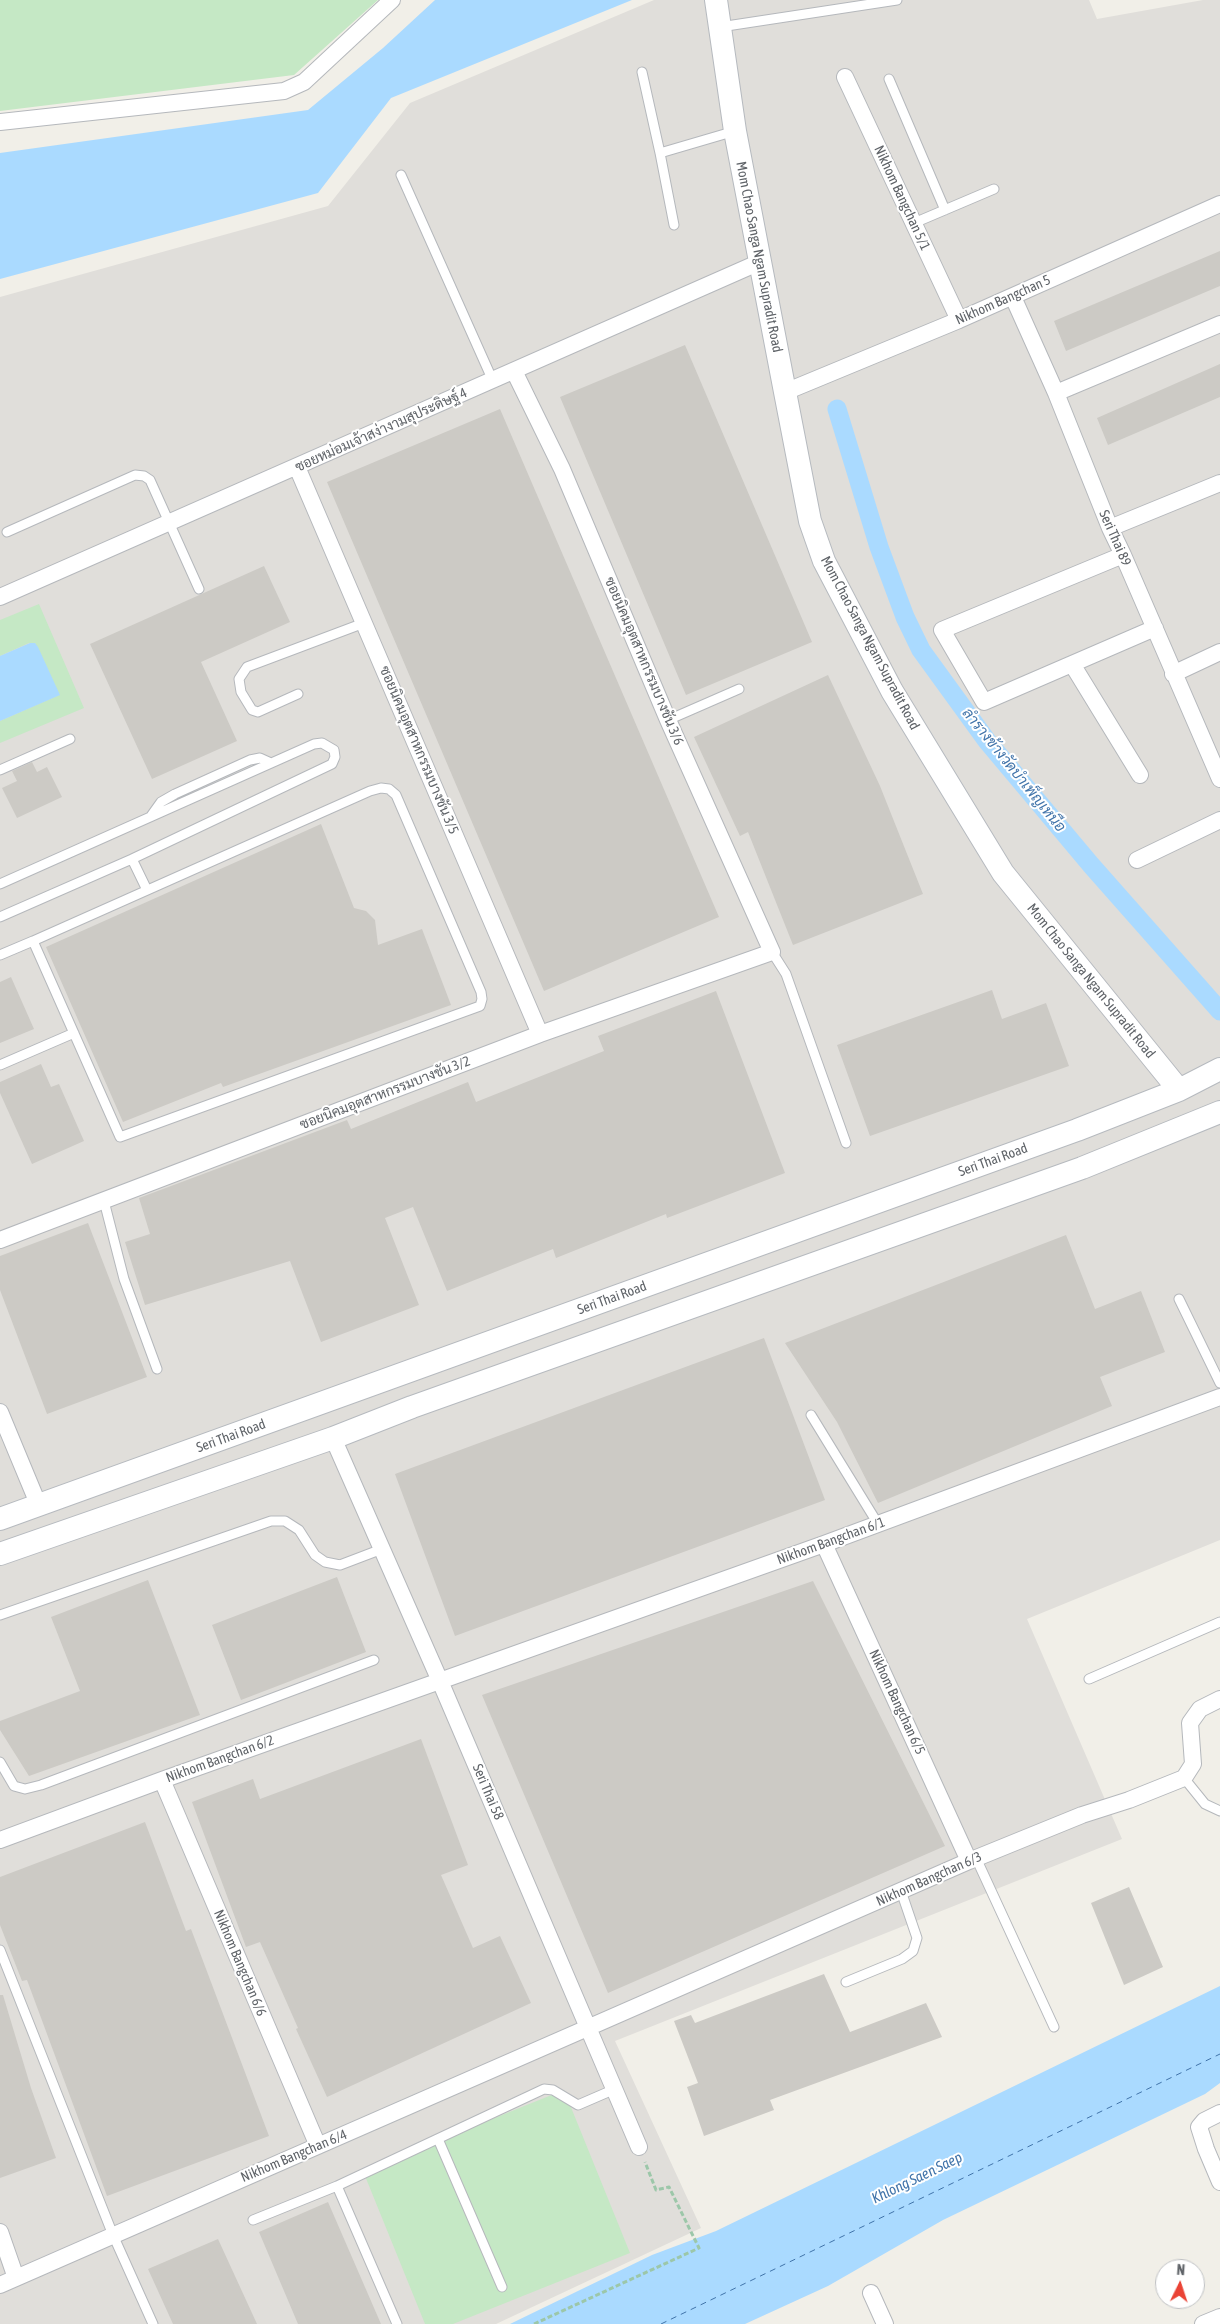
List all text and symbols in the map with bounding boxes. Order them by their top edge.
street label: Nikhom Bangchan 5/1 [870,143,934,253]
street label: Mom Chao Sanga Ngam Supradit Road [732,160,786,354]
street label: Nikhom Bangchan 5 [953,271,1053,329]
street label: ซอยหม่อมเจ้าสง่างามสุประดิษฐ์ 4 [292,384,470,476]
street label: Seri Thai 89 [1095,508,1135,568]
street label: Mom Chao Sanga Ngam Supradit Road [817,553,923,733]
street label: ซอยนิคมอุตสาหกรรมบางชัน 3/6 [601,574,687,748]
street label: ซอยนิคมอุตสาหกรรมบางชัน 3/5 [376,663,462,837]
water label: ลำรางข้างวัดบำเพ็ญเหนือ [958,704,1070,836]
street label: Mom Chao Sanga Ngam Supradit Road [1023,900,1159,1062]
street label: ซอยนิคมอุตสาหกรรมบางชัน 3/2 [298,1053,472,1133]
street label: Seri Thai Road [956,1140,1030,1180]
street label: Seri Thai Road [575,1278,649,1318]
street label: Seri Thai Road [194,1416,268,1456]
street label: Nikhom Bangchan 6/1 [775,1514,887,1568]
street label: Nikhom Bangchan 6/5 [865,1647,929,1757]
street label: Nikhom Bangchan 6/2 [164,1732,276,1786]
street label: Seri Thai 58 [469,1762,507,1822]
street label: Nikhom Bangchan 6/3 [874,1848,984,1910]
street label: Nikhom Bangchan 6/6 [210,1907,270,2019]
street label: Nikhom Bangchan 6/4 [238,2126,350,2186]
water label: Khlong Saen Saep [869,2148,965,2208]
north arrow [1155,2259,1205,2309]
text: N [1176,2262,1186,2278]

